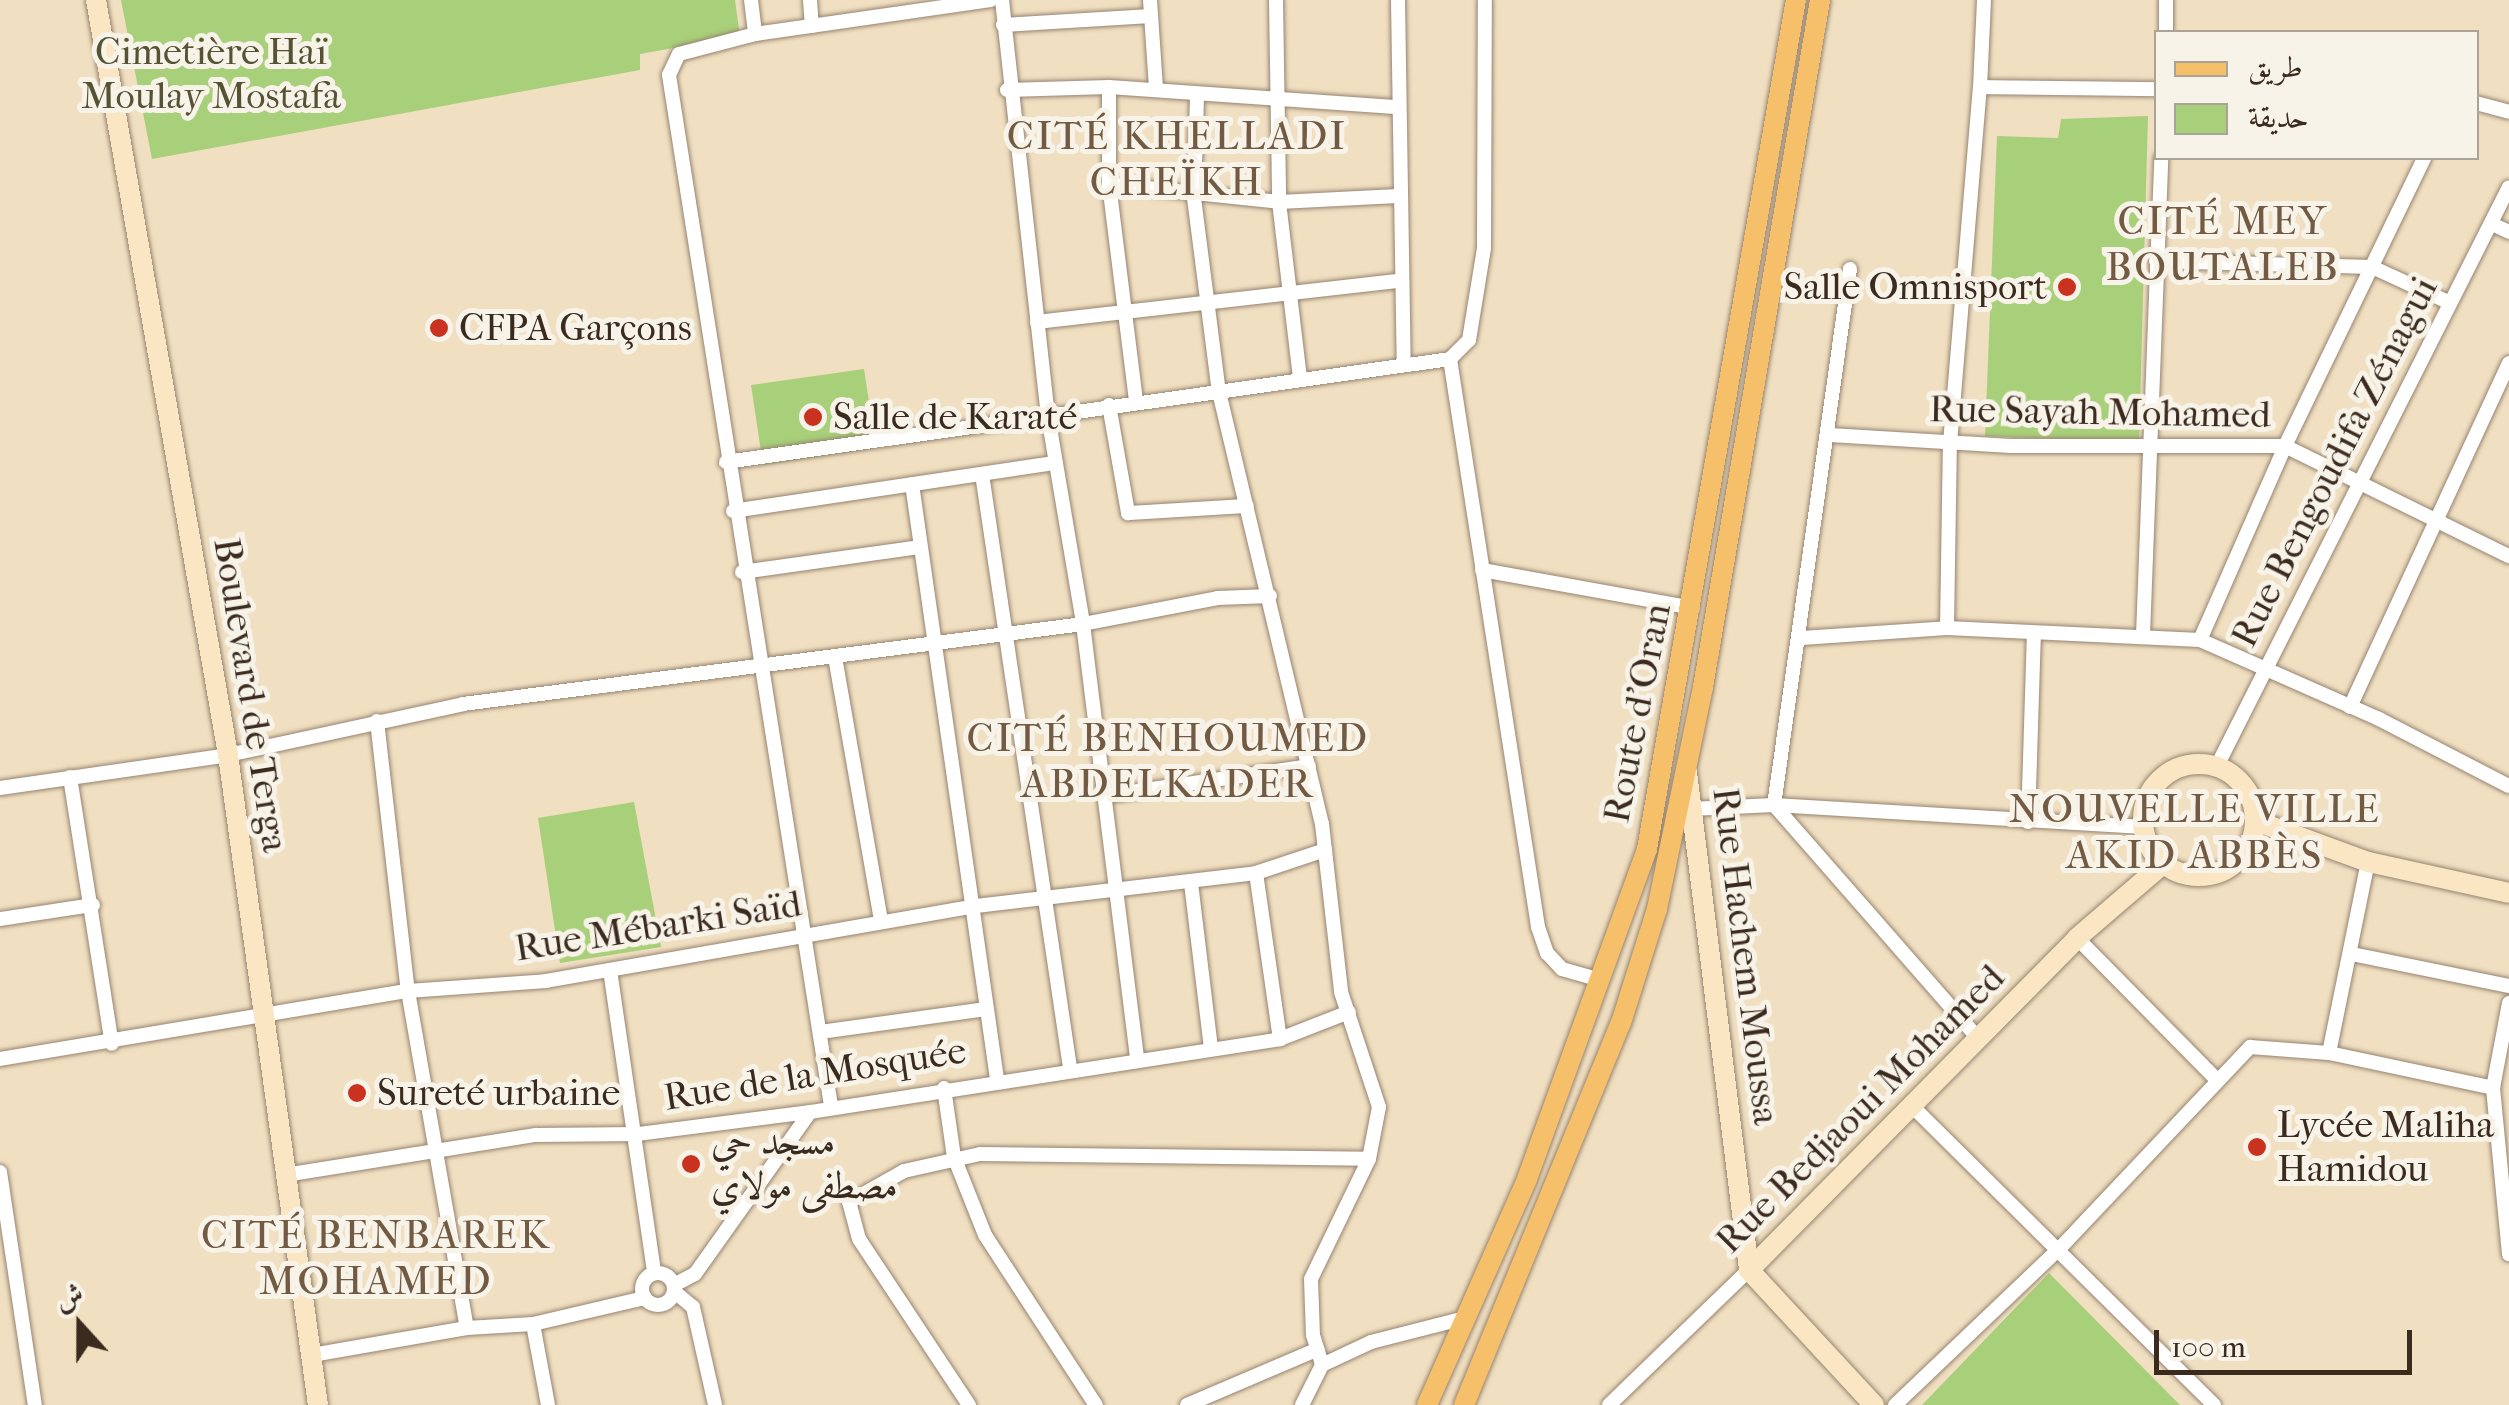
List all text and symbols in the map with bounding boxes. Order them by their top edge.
park label: Cimetière Haï Moulay Mostafa [81,29,341,118]
legend [2154,30,2479,160]
text: طريق [2248,50,2303,85]
text: حديقة [2248,100,2309,135]
district label: CITÉ KHELLADI CHEÏKH [1007,112,1347,206]
district label: CITÉ MEY BOUTALEB [2106,197,2340,291]
place label: Salle Omnisport [1784,264,2047,310]
street label: Rue Bengoudifa Zénagui [2221,269,2447,655]
marker: Salle Omnisport [2056,276,2078,298]
place label: CFPA Garçons [459,305,692,351]
marker: CFPA Garçons [428,317,450,339]
street label: Rue Sayah Mohamed [1929,386,2271,438]
place label: Salle de Karaté [833,394,1077,440]
marker: Salle de Karaté [802,406,824,428]
street label: Boulevard de Terga [204,535,298,855]
street label: Route d'Oran [1593,599,1681,827]
district label: CITÉ BENHOUMED ABDELKADER [966,714,1370,808]
street label: Rue Hachem Moussa [1703,785,1789,1127]
district label: NOUVELLE VILLE AKID ABBÈS [2009,785,2381,879]
street label: Rue Mébarki Saïd [511,881,805,971]
street label: Rue Bedjaoui Mohamed [1706,955,2014,1263]
street label: Rue de la Mosquée [661,1028,969,1120]
place label: Sureté urbaine [377,1070,620,1116]
marker: Sureté urbaine [346,1082,368,1104]
place label: Lycée Maliha Hamidou [2277,1102,2494,1192]
place label: مسجد حي مصطفى مولاي [711,1119,898,1208]
marker: Lycée Maliha Hamidou [2246,1136,2268,1158]
marker: مسجد حي مصطفى مولاي [680,1153,702,1175]
district label: CITÉ BENBAREK MOHAMED [201,1211,551,1305]
north arrow [30,1275,130,1375]
text: ش [50,1276,88,1317]
scale bar [2159,1310,2416,1372]
text: 100 m [2171,1330,2246,1365]

